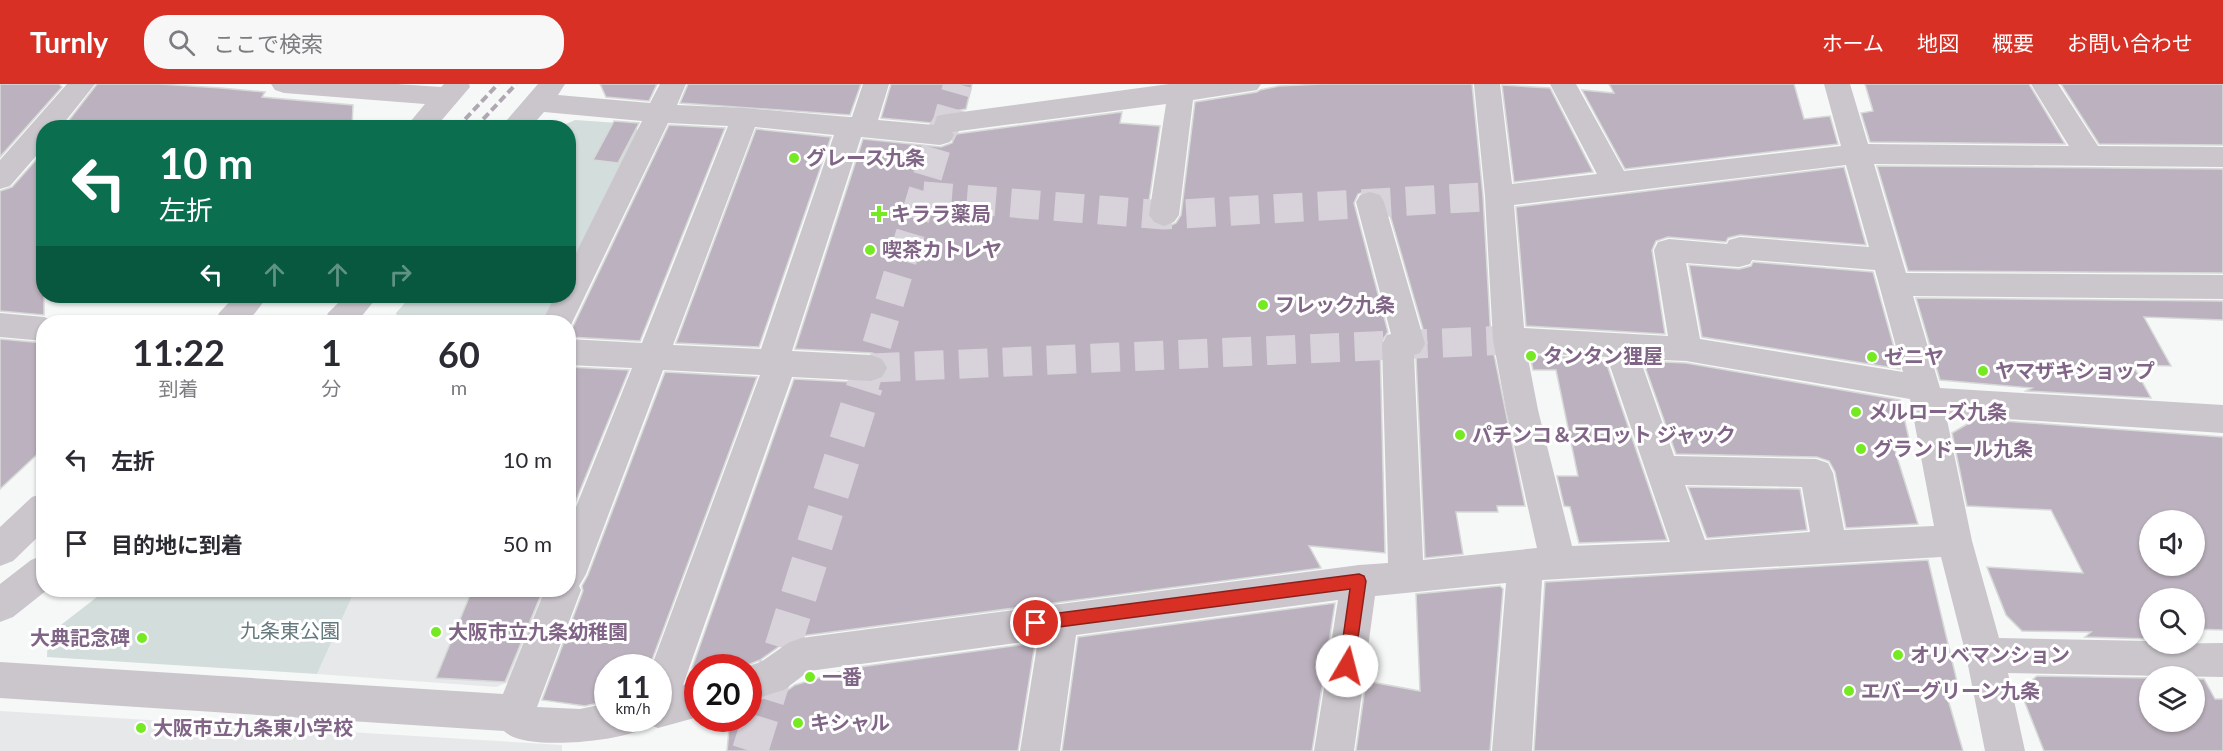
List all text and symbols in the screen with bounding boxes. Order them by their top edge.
search box [144,15,564,69]
text: Turnly [30,25,108,59]
icon: search [165,26,198,59]
text: ここで検索 [213,30,323,57]
text: ホーム [1822,30,1884,55]
text: 地図 [1917,30,1959,55]
text: 概要 [1992,30,2034,55]
text: お問い合わせ [2067,30,2193,55]
text: 10 m [159,138,253,188]
icon: left [60,144,138,222]
place label: グレース九条 [806,145,925,169]
marker: グレース九条 [787,151,801,165]
text: 左折 [159,193,213,226]
place label: キララ薬局 [891,201,991,225]
marker: キララ薬局 [872,207,886,221]
place label: 喫茶カトレヤ [882,237,1002,261]
marker: 喫茶カトレヤ [863,243,877,257]
icon: left [195,258,228,291]
icon: ahead [258,258,291,291]
icon: ahead [321,258,354,291]
icon: right [384,258,417,291]
place label: フレック九条 [1275,292,1395,316]
marker: フレック九条 [1256,298,1270,312]
text: 11:22 [132,330,225,374]
text: 1 [321,330,342,374]
text: 60 [438,332,480,376]
place label: タンタン狸屋 [1543,343,1663,367]
place label: ゼニヤ [1884,344,1944,368]
marker: タンタン狸屋 [1524,349,1538,363]
marker: ゼニヤ [1865,350,1879,364]
place label: ヤマザキショップ [1995,358,2155,382]
marker: ヤマザキショップ [1976,364,1990,378]
text: m [451,375,467,399]
text: 到着 [159,376,199,400]
text: 分 [321,376,341,400]
place label: メルローズ九条 [1868,399,2007,423]
marker: メルローズ九条 [1849,405,1863,419]
place label: パチンコ＆スロット ジャック [1472,422,1736,446]
marker: パチンコ＆スロット ジャック [1453,428,1467,442]
place label: グランドール九条 [1873,436,2033,460]
marker: グランドール九条 [1854,442,1868,456]
icon: left [60,443,93,476]
text: 10 m [503,446,552,473]
text: 左折 [111,447,155,474]
map controls [2139,510,2205,732]
button: sound [2139,510,2205,576]
icon: arrive [60,527,93,560]
text: 50 m [503,530,552,557]
text: 目的地に到着 [111,531,243,558]
button: search [2139,588,2205,654]
pin [1010,597,1061,648]
icon: arrive [1019,606,1052,639]
park label: 九条東公園 [240,618,340,642]
place label: 大阪市立九条幼稚園 [448,619,628,643]
place label: 大典記念碑 [30,625,130,649]
marker: 大阪市立九条幼稚園 [429,625,443,639]
marker: 大典記念碑 [135,631,149,645]
position arrow [1315,634,1379,698]
place label: オリベマンション [1910,642,2070,666]
marker: オリベマンション [1891,648,1905,662]
speed limit sign: 20 [684,654,762,732]
place label: 一番 [822,664,862,688]
button: layers [2139,666,2205,732]
text: 11 [616,668,650,704]
marker: 一番 [803,670,817,684]
place label: エバーグリーン九条 [1861,678,2040,702]
marker: エバーグリーン九条 [1842,684,1856,698]
text: km/h [615,699,651,717]
place label: キシャル [810,710,890,734]
place label: 大阪市立九条東小学校 [153,715,353,739]
marker: キシャル [791,716,805,730]
marker: 大阪市立九条東小学校 [134,721,148,735]

